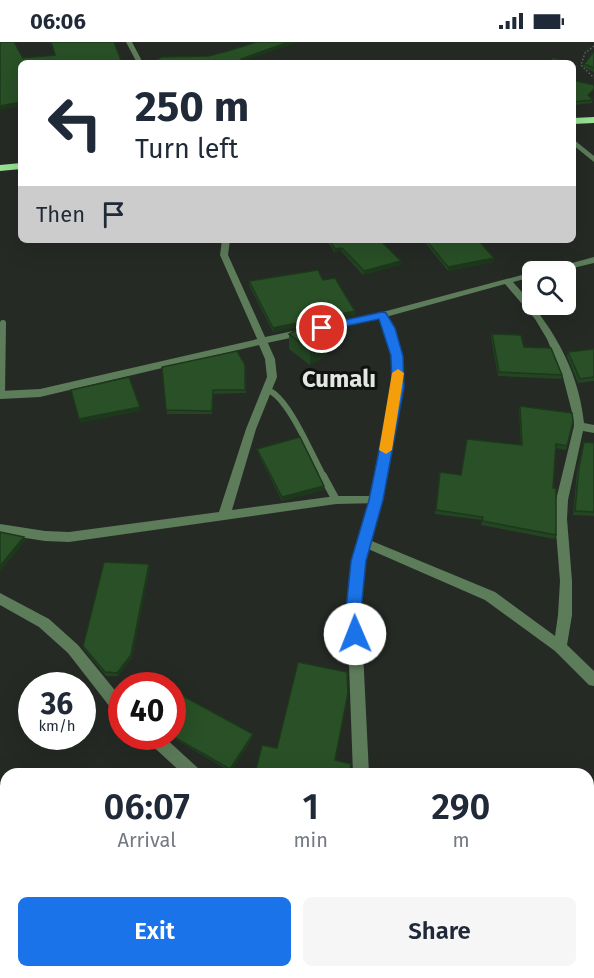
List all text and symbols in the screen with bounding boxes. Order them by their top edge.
text: 06:06 [30,8,86,35]
text: 250 m [135,82,249,132]
icon: left [36,84,114,162]
text: Turn left [135,133,238,165]
icon: arrive [97,198,130,231]
text: Then [36,201,85,228]
map controls [522,261,576,315]
button: search [522,261,576,315]
pin [296,302,347,353]
icon: arrive [305,311,338,344]
district label: Cumalı [302,365,376,393]
position arrow [323,602,387,666]
speed limit sign: 40 [108,672,186,750]
text: 36 [41,686,73,722]
text: km/h [38,717,76,735]
text: 06:07 [104,785,190,829]
text: 1 [303,785,319,829]
text: 290 [432,785,490,829]
text: Arrival [117,828,176,852]
text: min [293,828,328,852]
text: m [452,828,470,852]
button: Exit [18,897,291,966]
button: Share [303,897,576,966]

